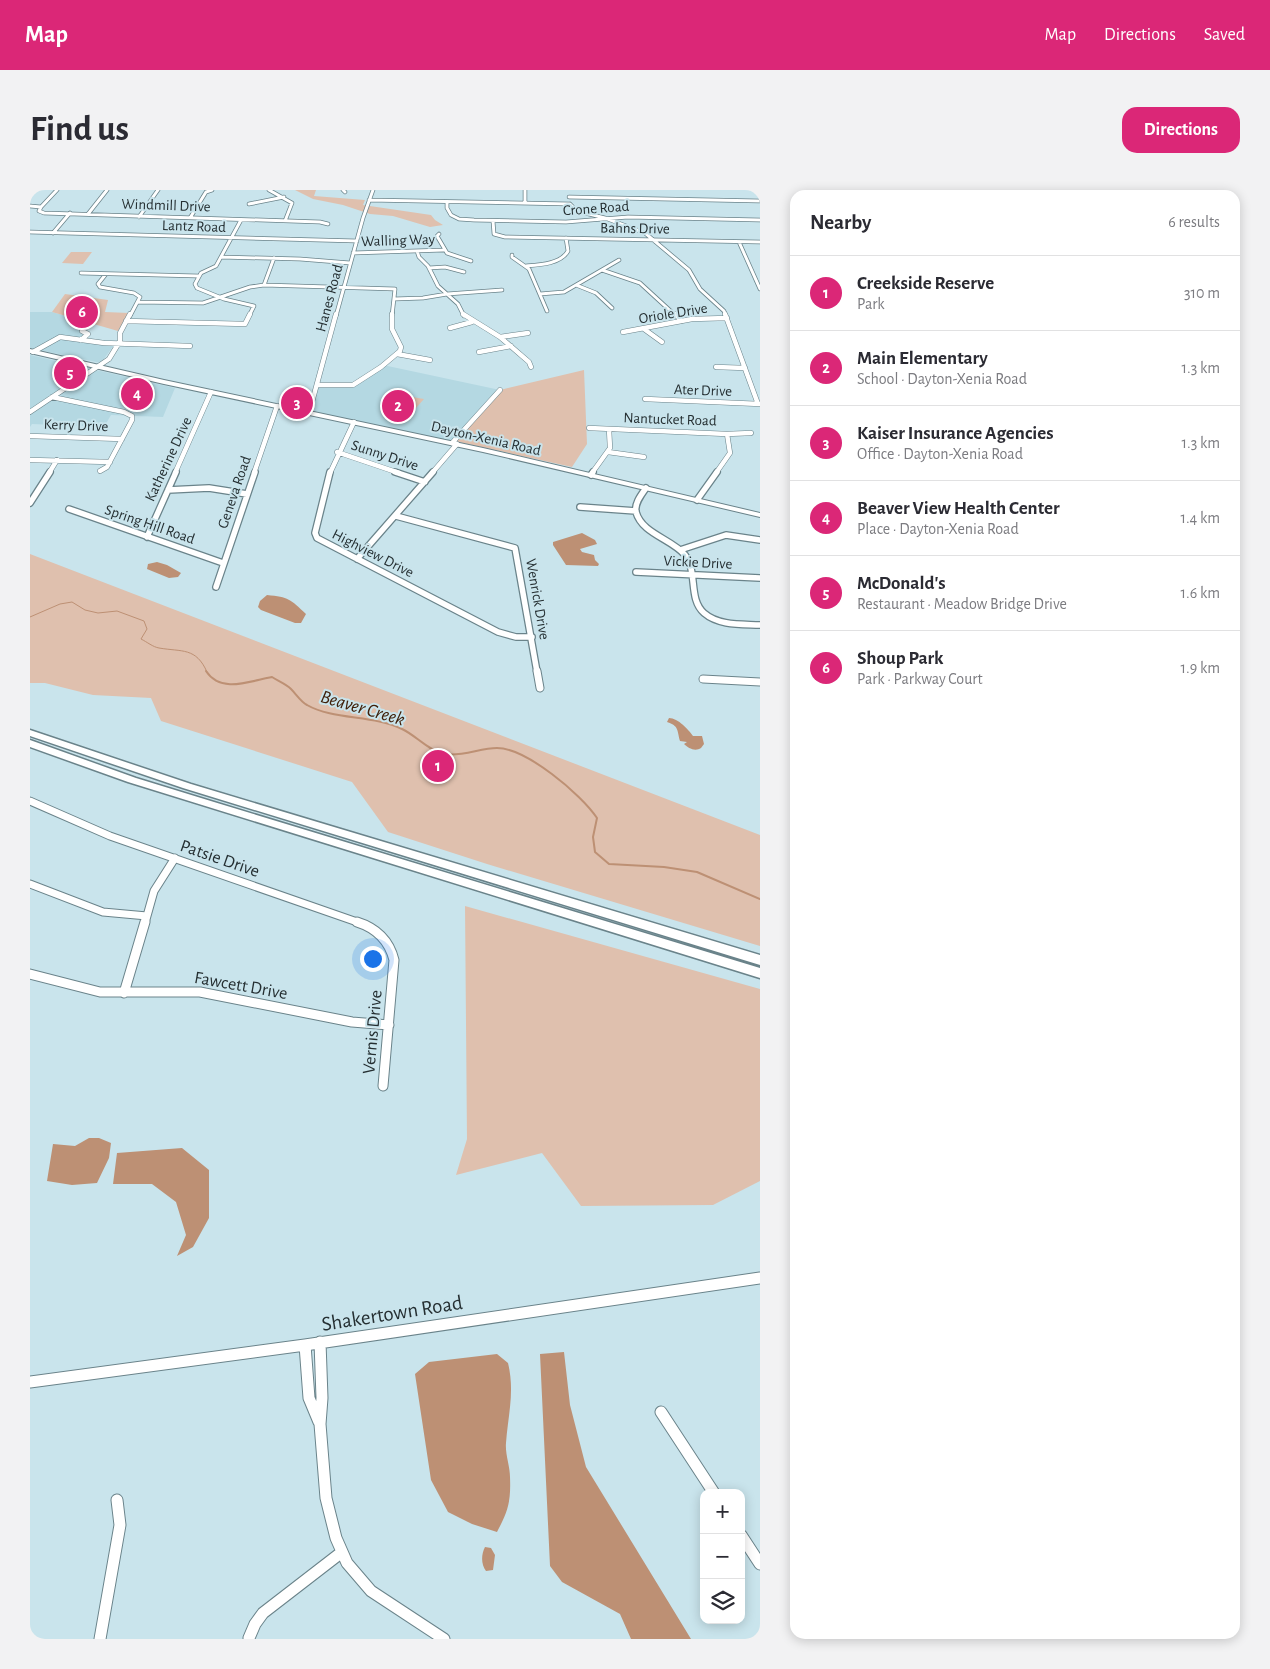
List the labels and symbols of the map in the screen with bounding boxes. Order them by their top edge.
street label: Windmill Drive [121,196,211,215]
street label: Crone Road [562,199,630,218]
street label: Lantz Road [162,218,226,235]
street label: Bahns Drive [600,220,670,237]
street label: Walling Way [361,232,436,249]
street label: Hanes Road [313,263,346,334]
pin: 6 [66,293,98,331]
street label: Oriole Drive [637,301,709,326]
pin: 5 [54,354,86,392]
pin: 4 [121,375,153,413]
street label: Ater Drive [674,382,732,399]
pin: 3 [281,384,313,422]
pin: 2 [382,387,414,425]
street label: Nantucket Road [623,410,717,429]
street label: Katherine Drive [142,415,195,504]
street label: Kerry Drive [43,417,109,434]
street label: Dayton-Xenia Road [430,419,542,458]
street label: Sunny Drive [349,438,420,473]
street label: Geneva Road [215,454,254,530]
street label: Spring Hill Road [103,502,197,547]
street label: Highview Drive [330,526,416,580]
street label: Vickie Drive [663,553,733,572]
street label: Wenrick Drive [523,557,552,641]
water label: Beaver Creek [318,687,407,730]
pin: 1 [422,747,454,785]
street label: Patsie Drive [178,837,262,881]
your location [360,946,386,972]
street label: Fawcett Drive [193,969,289,1003]
street label: Vernis Drive [360,989,386,1075]
street label: Shakertown Road [320,1292,464,1335]

